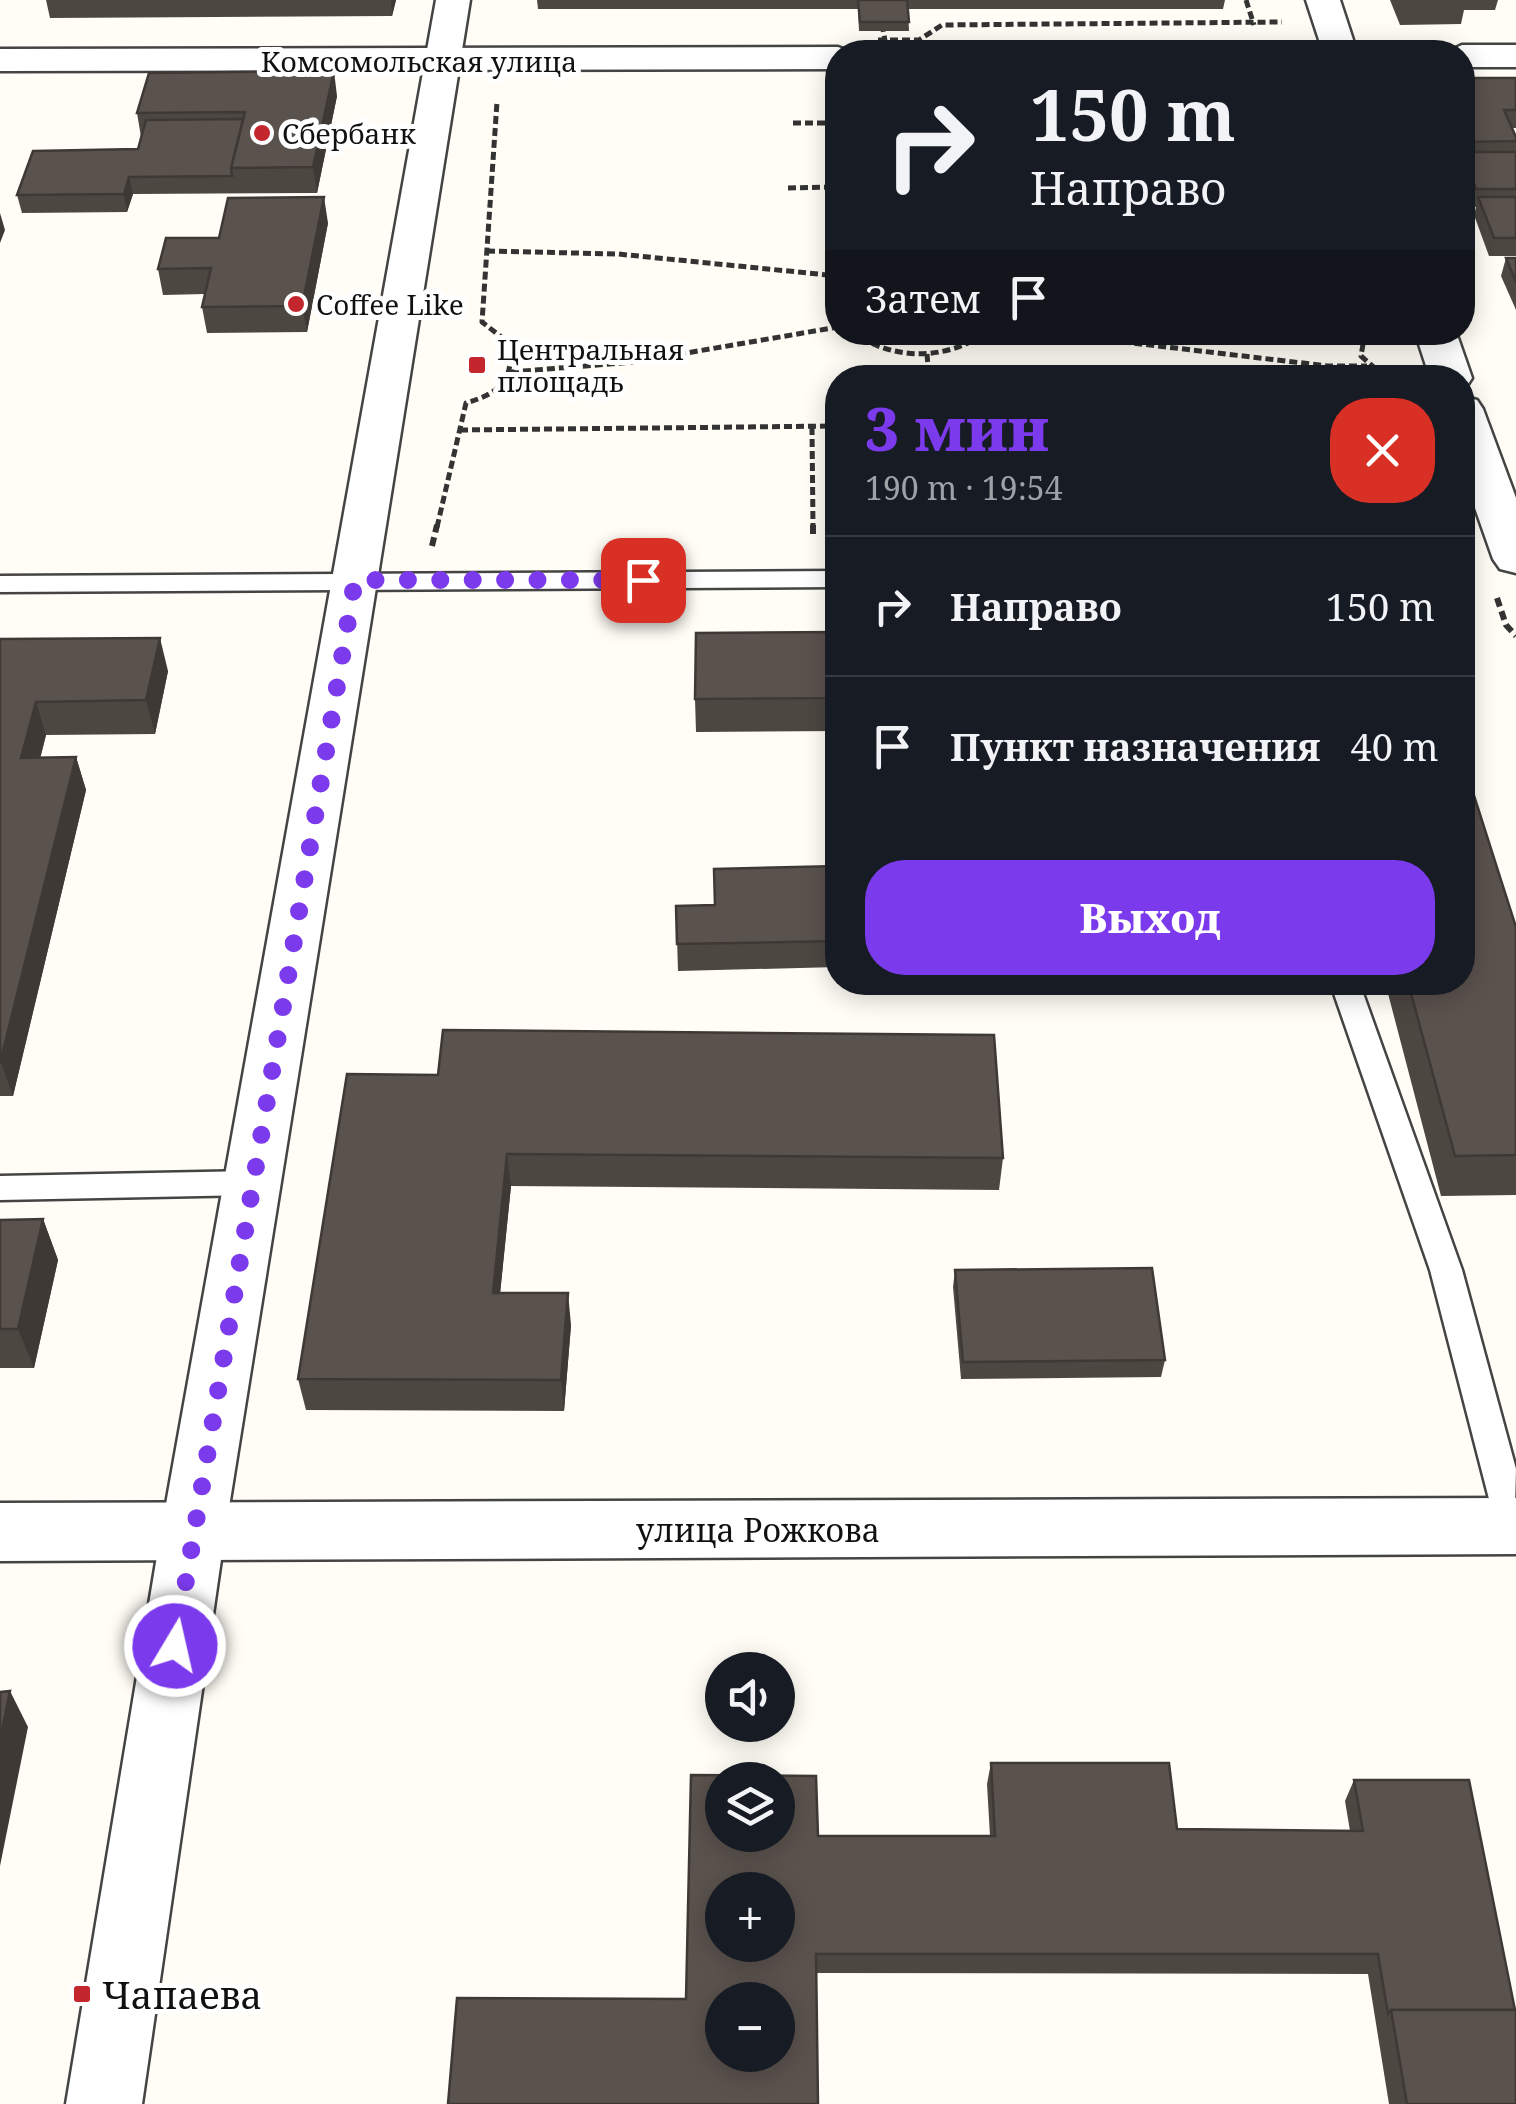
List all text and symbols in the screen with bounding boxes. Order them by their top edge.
street label: Комсомольская улица [261,42,577,80]
text: 150 m [1030,66,1236,162]
icon: right [865,80,995,210]
place label: Сбербанк [282,114,416,152]
marker: Сбербанк [251,122,273,144]
text: Направо [1030,157,1226,218]
icon: arrive [1001,270,1056,325]
text: Затем [865,272,981,324]
place label: Coffee Like [316,285,464,323]
marker: Coffee Like [285,293,307,315]
place label: Центральная площадь [497,330,684,400]
marker: Центральная площадь [466,354,488,376]
text: 3 мин [865,387,1049,469]
button: close [1330,398,1435,503]
text: 190 m · 19:54 [865,466,1063,509]
pin [601,538,686,623]
icon: arrive [616,553,671,608]
icon: right [865,579,920,634]
text: Направо [950,580,1122,632]
text: 150 m [1325,580,1435,632]
icon: arrive [865,719,920,774]
text: Пункт назначения [950,720,1320,772]
text: 40 m [1350,720,1439,772]
button: Выход [865,860,1435,975]
street label: улица Рожкова [636,1508,880,1551]
position arrow [123,1594,227,1698]
map controls [705,1652,795,2072]
button: sound [705,1652,795,1742]
button: layers [705,1762,795,1852]
button: + [705,1872,795,1962]
place label: Чапаева [102,1968,262,2020]
button: − [705,1982,795,2072]
marker: Чапаева [71,1983,93,2005]

